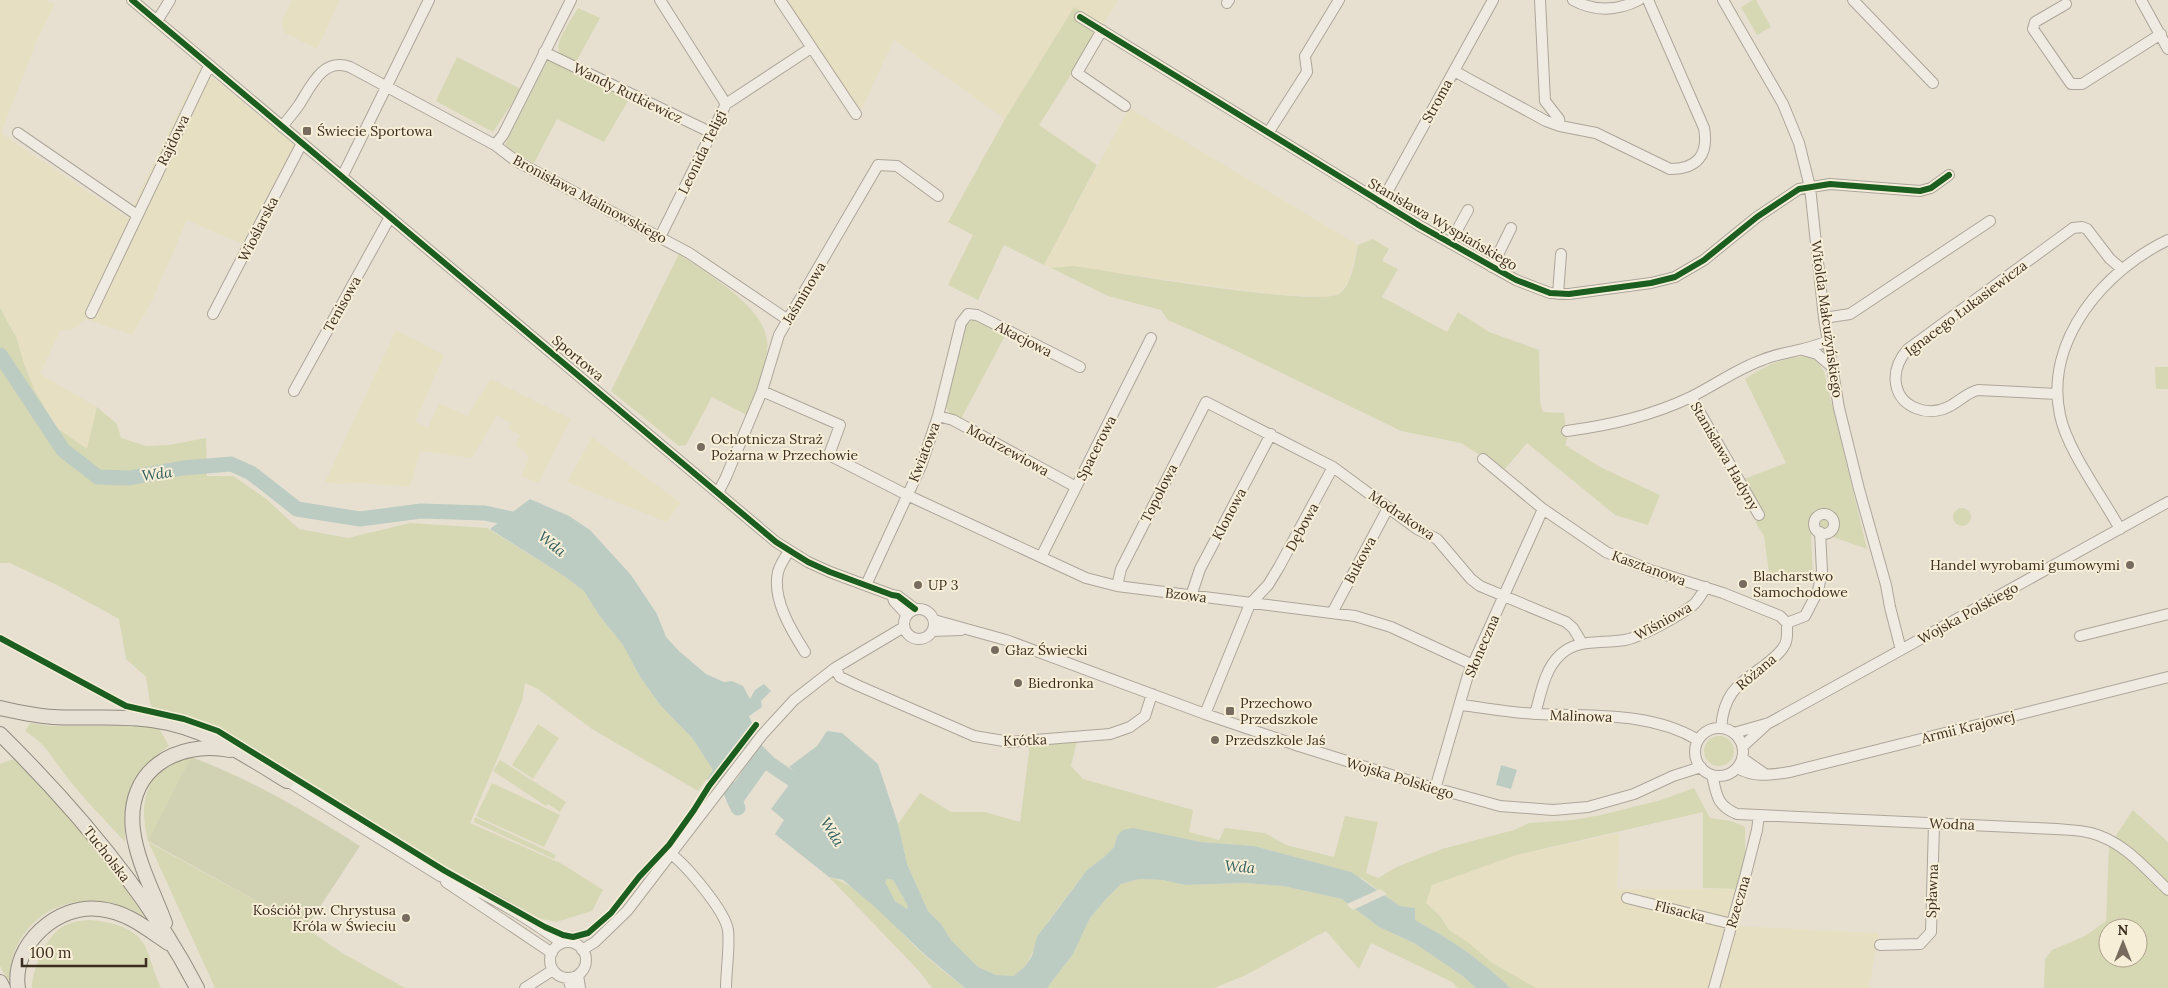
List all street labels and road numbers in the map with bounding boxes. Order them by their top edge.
street label: Wandy Rutkiewicz [570,59,686,127]
street label: Stroma [1418,76,1456,126]
street label: Leonida Teligi [674,107,730,197]
street label: Rajdowa [153,112,193,168]
street label: Bronisława Malinowskiego [510,151,670,247]
street label: Stanisława Wyspiańskiego [1365,174,1521,274]
street label: Wioślarska [234,193,282,265]
street label: Witolda Małcużyńskiego [1807,239,1847,399]
street label: Ignacego Łukasiewicza [1901,256,2031,360]
street label: Jaśminowa [778,258,830,329]
street label: Tenisowa [319,273,365,335]
street label: Akacjowa [992,317,1055,361]
street label: Sportowa [548,331,608,385]
street label: Stanisława Hadyny [1687,399,1764,514]
street label: Spacerowa [1072,412,1120,484]
street label: Kwiatowa [904,419,944,485]
street label: Modrzewiowa [964,420,1052,480]
street label: Topolowa [1137,461,1181,525]
street label: Klonowa [1208,485,1250,543]
street label: Modrakowa [1365,486,1439,544]
street label: Dębowa [1281,500,1323,554]
street label: Bukowa [1340,533,1380,587]
street label: Kasztanowa [1609,546,1689,590]
street label: Wojska Polskiego [1915,578,2021,648]
street label: Bzowa [1164,584,1208,606]
street label: Wiśniowa [1631,598,1695,644]
street label: Słoneczna [1461,612,1503,680]
street label: Różana [1732,650,1780,694]
street label: Malinowa [1549,706,1613,726]
street label: Armii Krajowej [1918,707,2017,748]
street label: Krótka [1003,730,1047,750]
street label: Wojska Polskiego [1344,753,1456,803]
street label: Wodna [1929,814,1975,834]
street label: Tucholska [80,822,134,886]
street label: Spławna [1922,864,1942,918]
street label: Rzeczna [1722,874,1754,930]
street label: Flisacka [1653,896,1707,926]

